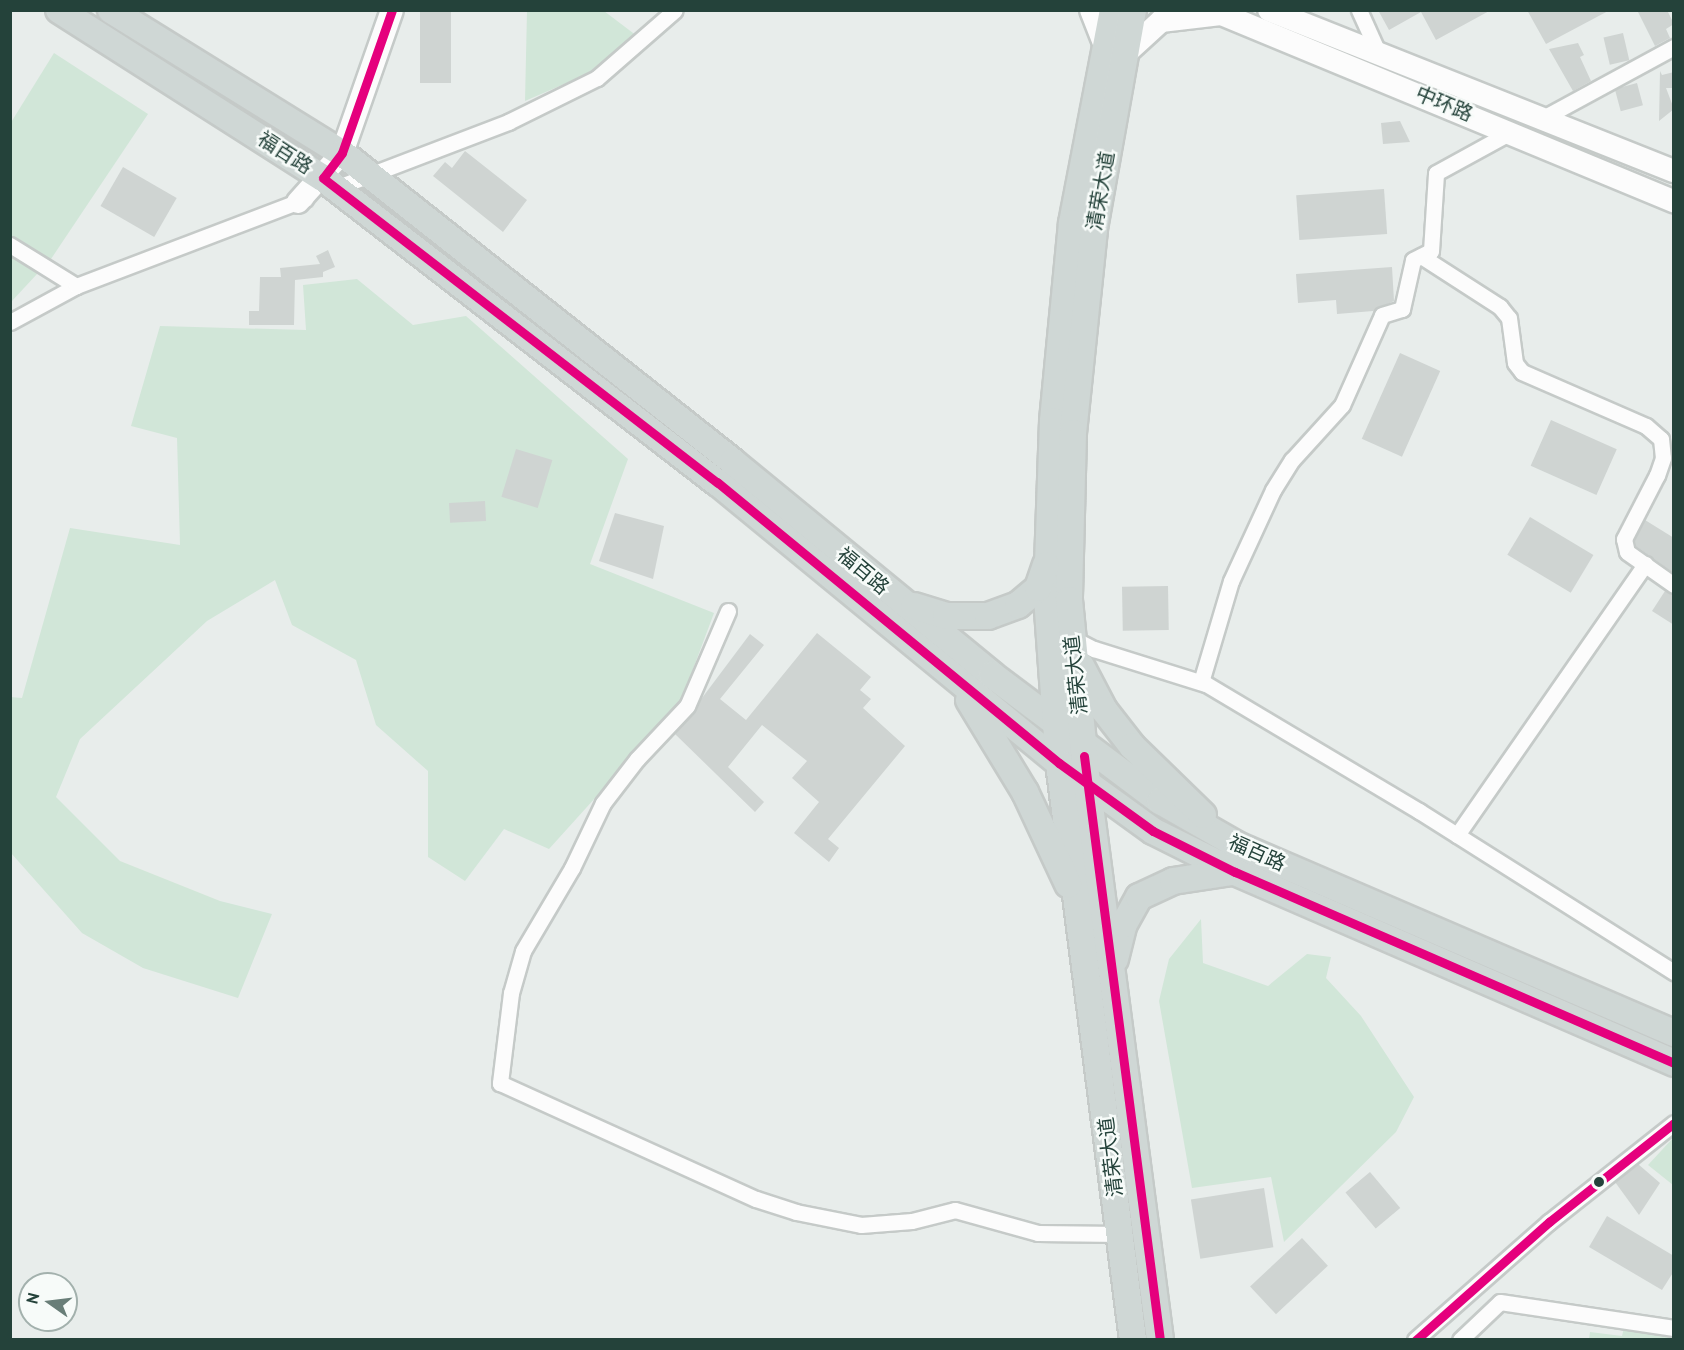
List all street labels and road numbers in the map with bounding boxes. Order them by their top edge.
street label: 中环路 [1412,81,1476,127]
street label: 福百路 [253,127,317,179]
street label: 清荣大道 [1082,150,1120,232]
street label: 福百路 [832,543,894,599]
street label: 清荣大道 [1060,634,1092,716]
street label: 福百路 [1225,830,1289,876]
street label: 清荣大道 [1094,1116,1128,1198]

